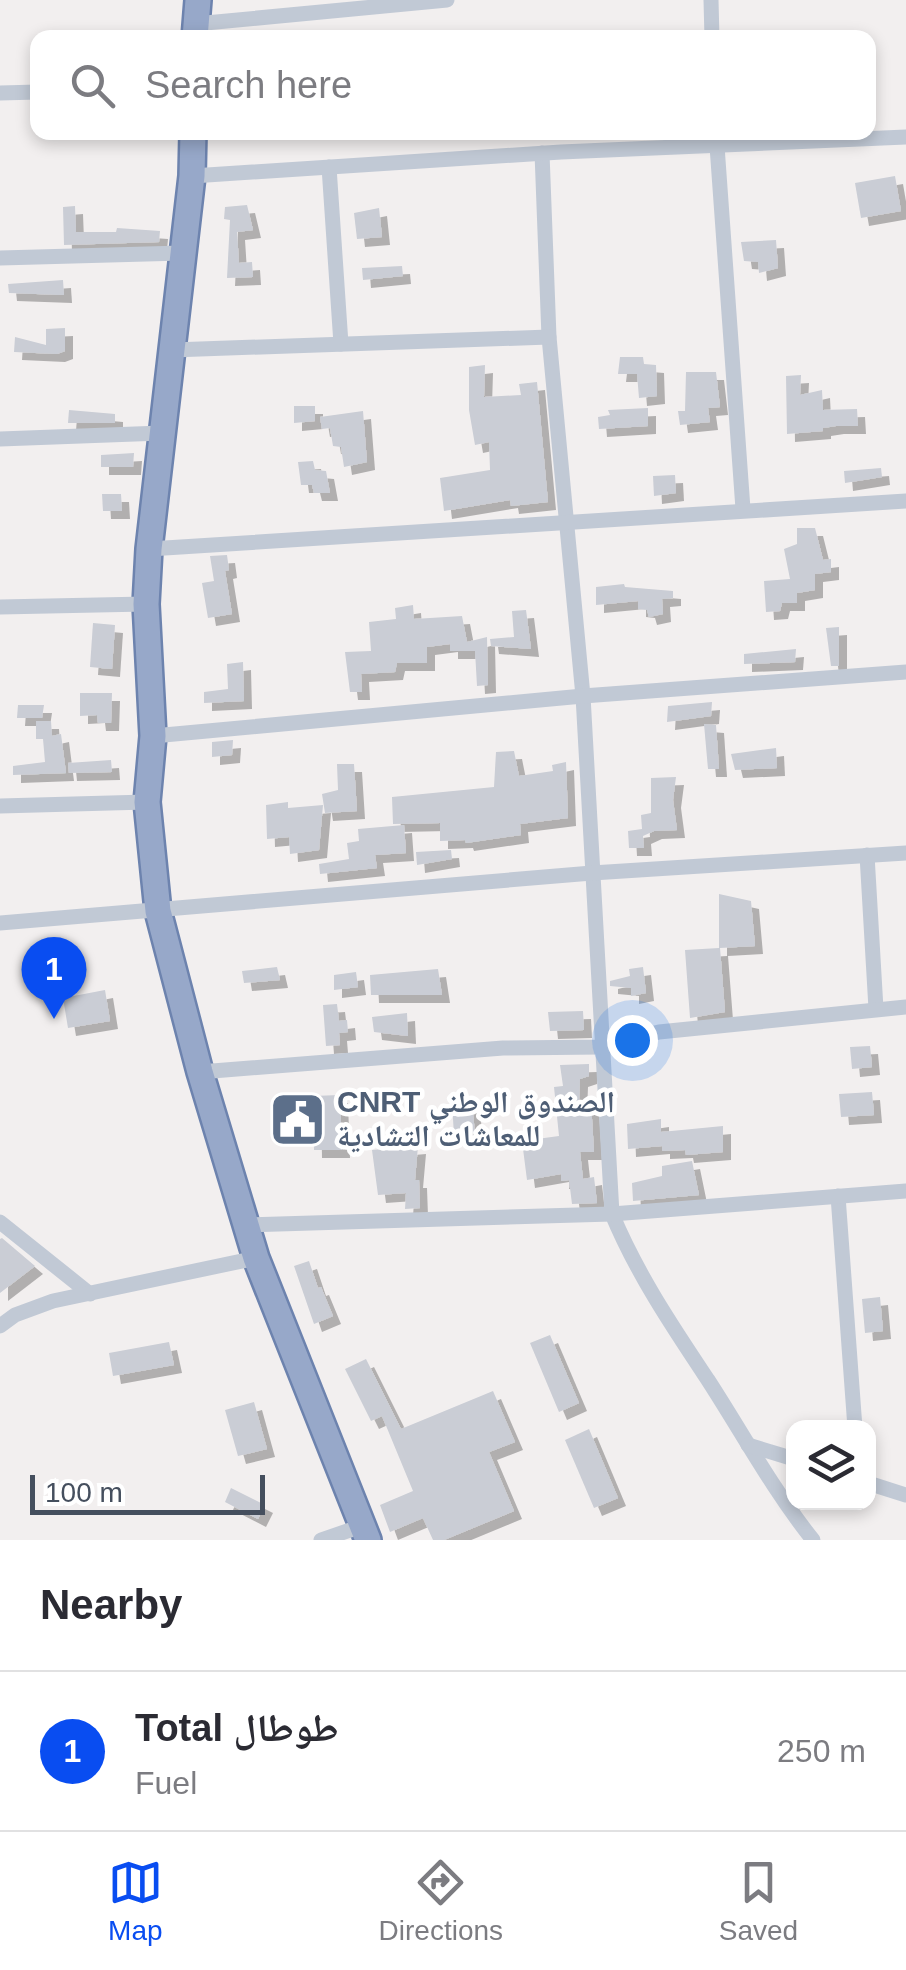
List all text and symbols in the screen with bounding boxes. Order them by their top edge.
search box [30,30,876,140]
icon: search [65,58,120,113]
text: Search here [145,64,352,106]
pin: 1 [22,936,86,1019]
your location [607,1015,658,1066]
place label: CNRT الصندوق الوطني للمعاشات التشادية [337,1085,615,1153]
public building icon: CNRT الصندوق الوطني للمعاشات التشادية [268,1089,328,1149]
map controls [786,1420,876,1510]
button: layers [786,1420,876,1510]
scale bar [30,1470,265,1514]
text: 100 m [45,1477,123,1508]
text: Nearby [40,1581,182,1628]
text: Total طوطال [135,1707,339,1749]
text: 1 [64,1733,81,1769]
text: 250 m [777,1733,866,1769]
text: Fuel [135,1765,197,1801]
tab: Map [108,1855,163,1947]
tab: Directions [379,1855,503,1947]
tab: Saved [719,1855,798,1947]

